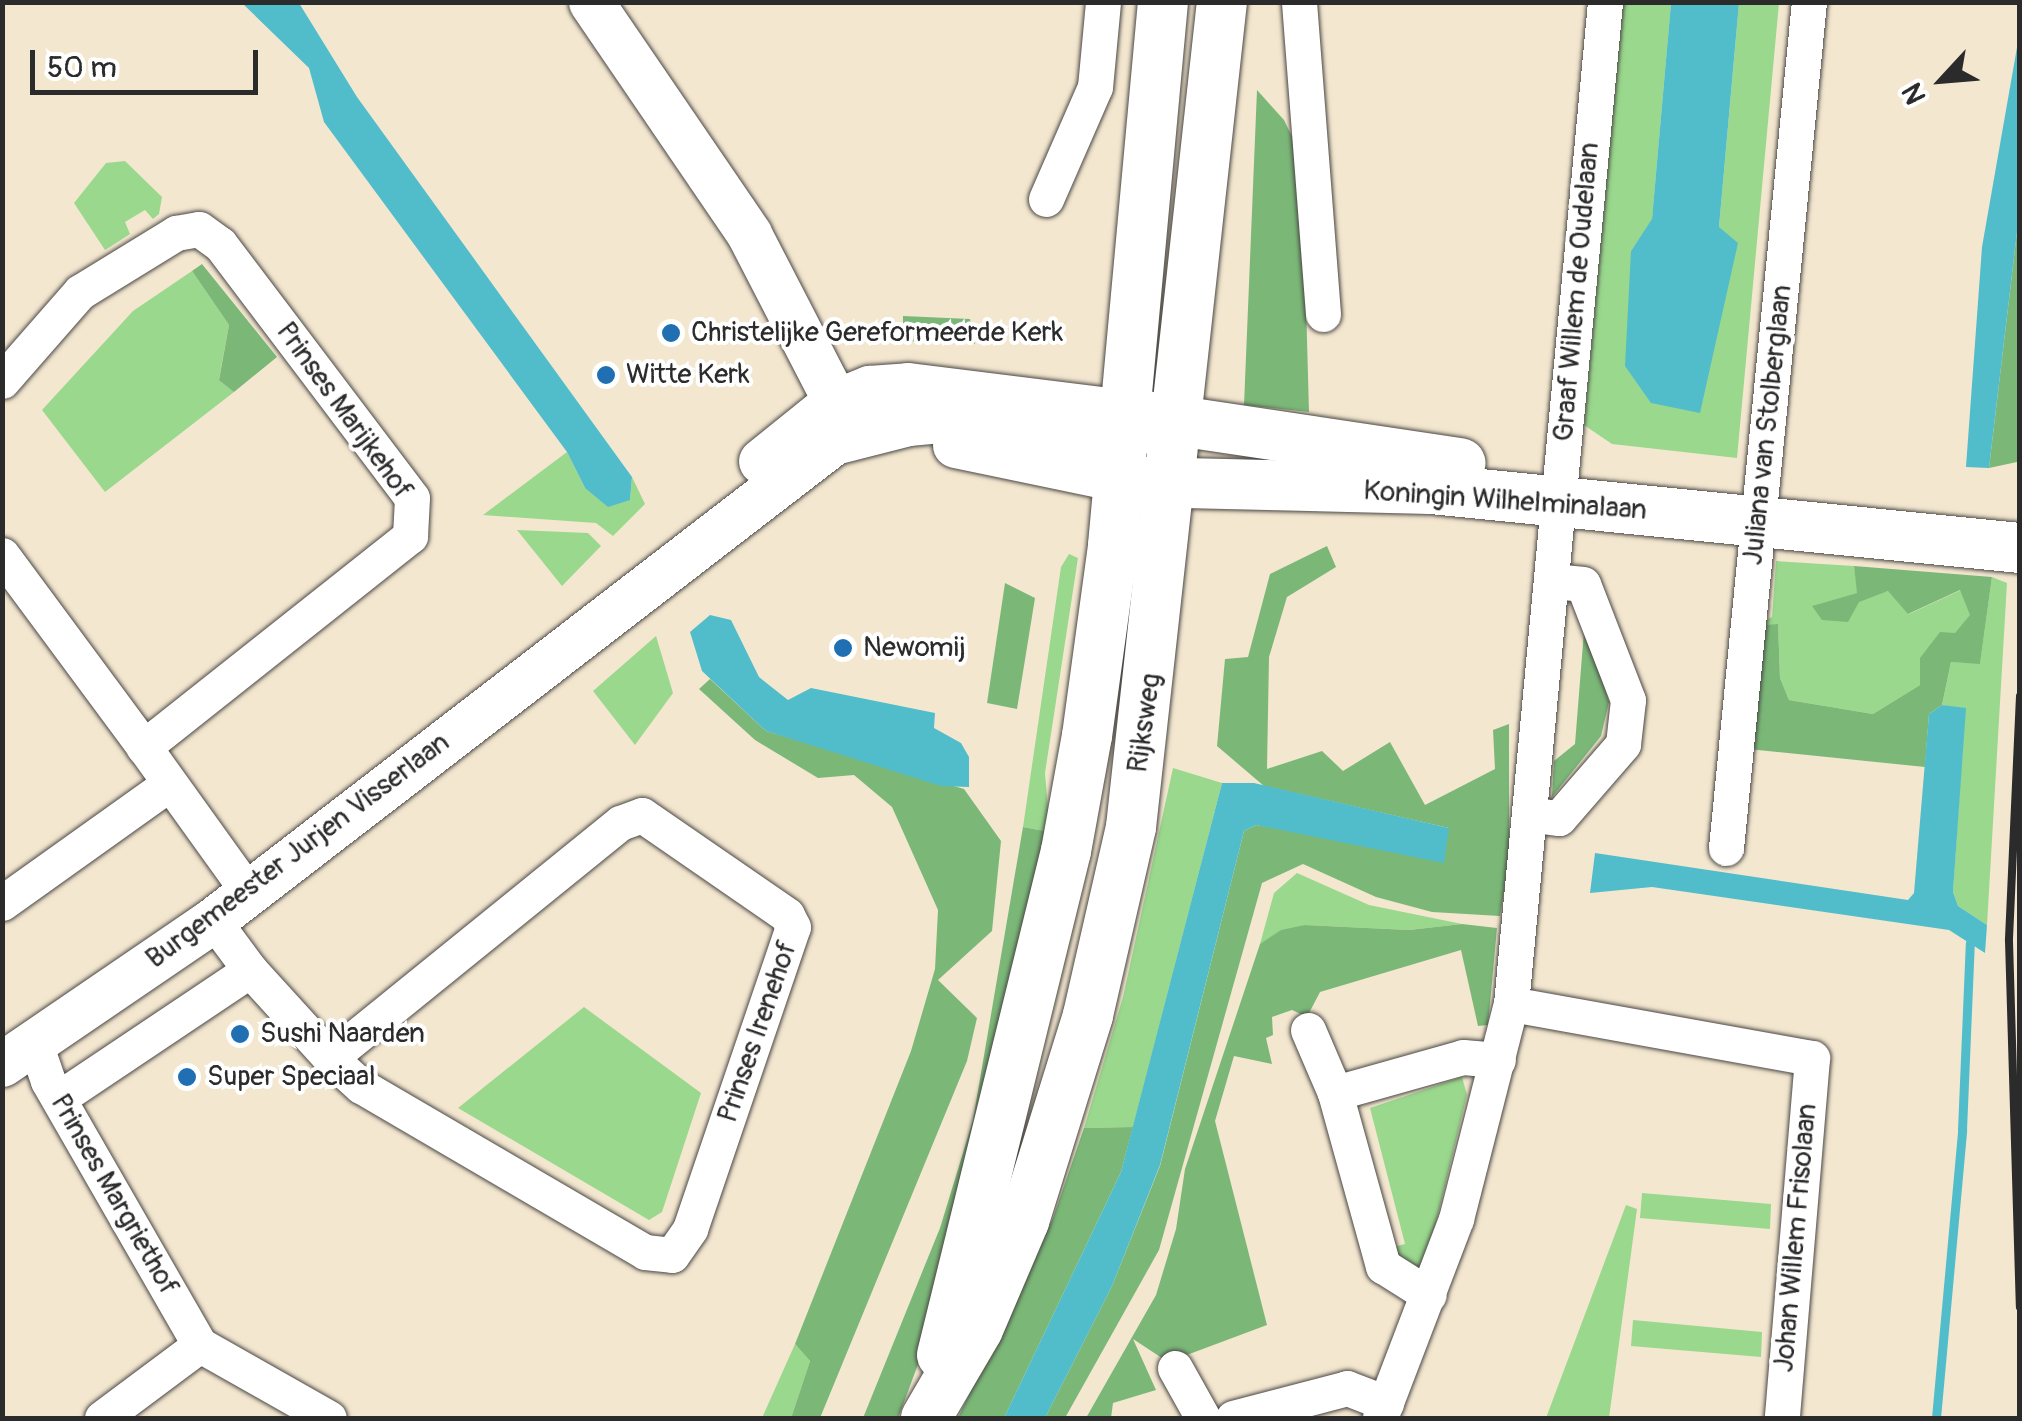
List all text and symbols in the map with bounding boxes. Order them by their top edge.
scale bar [35,30,262,92]
north arrow [1892,30,1992,130]
text: 50 m [47,49,117,86]
text: N [1895,77,1934,110]
street label: Graaf Willem de Oudelaan [1547,141,1607,443]
street label: Juliana van Stolberglaan [1737,283,1799,567]
street label: Prinses Marijkehof [269,316,419,506]
place label: Christelijke Gereformeerde Kerk [691,316,1063,350]
marker: Christelijke Gereformeerde Kerk [660,322,682,344]
place label: Witte Kerk [626,358,750,392]
marker: Witte Kerk [595,364,617,386]
street label: Koningin Wilhelminalaan [1362,474,1648,528]
place label: Newomij [863,631,966,665]
marker: Newomij [832,637,854,659]
street label: Rijksweg [1121,671,1169,775]
street label: Burgemeester Jurjen Visserlaan [140,726,456,976]
street label: Prinses Irenehof [711,937,805,1127]
place label: Sushi Naarden [260,1017,425,1051]
marker: Sushi Naarden [229,1023,251,1045]
place label: Super Speciaal [207,1060,376,1094]
marker: Super Speciaal [176,1066,198,1088]
street label: Prinses Margriethof [43,1088,185,1302]
street label: Johan Willem Frisolaan [1768,1102,1824,1374]

